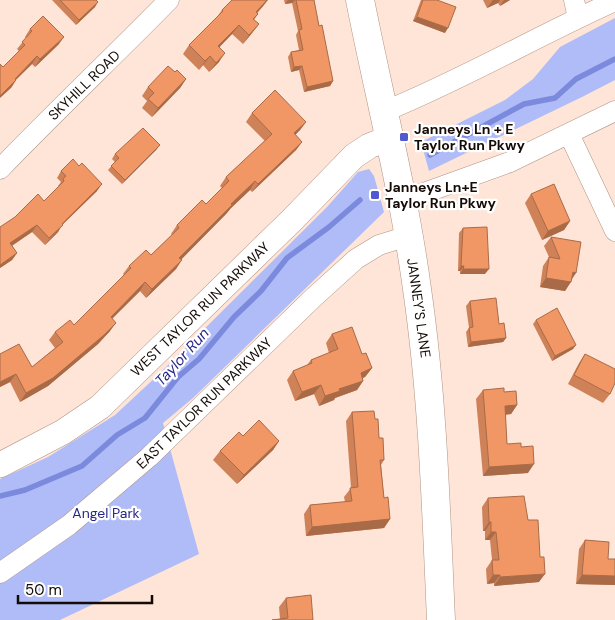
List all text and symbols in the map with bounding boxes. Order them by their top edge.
street label: SKYHILL ROAD [44,46,124,124]
place label: Janneys Ln + E Taylor Run Pkwy [414,120,525,154]
marker: Janneys Ln + E Taylor Run Pkwy [398,131,410,143]
place label: Janneys Ln+E Taylor Run Pkwy [385,178,496,212]
marker: Janneys Ln+E Taylor Run Pkwy [369,189,381,201]
street label: WEST TAYLOR RUN PARKWAY [127,238,273,380]
street label: JANNEY'S LANE [403,257,435,359]
water label: Taylor Run [150,323,214,390]
street label: EAST TAYLOR RUN PARKWAY [132,333,276,473]
park label: Angel Park [72,504,140,522]
scale bar [18,572,151,604]
text: 50 m [25,580,62,600]

